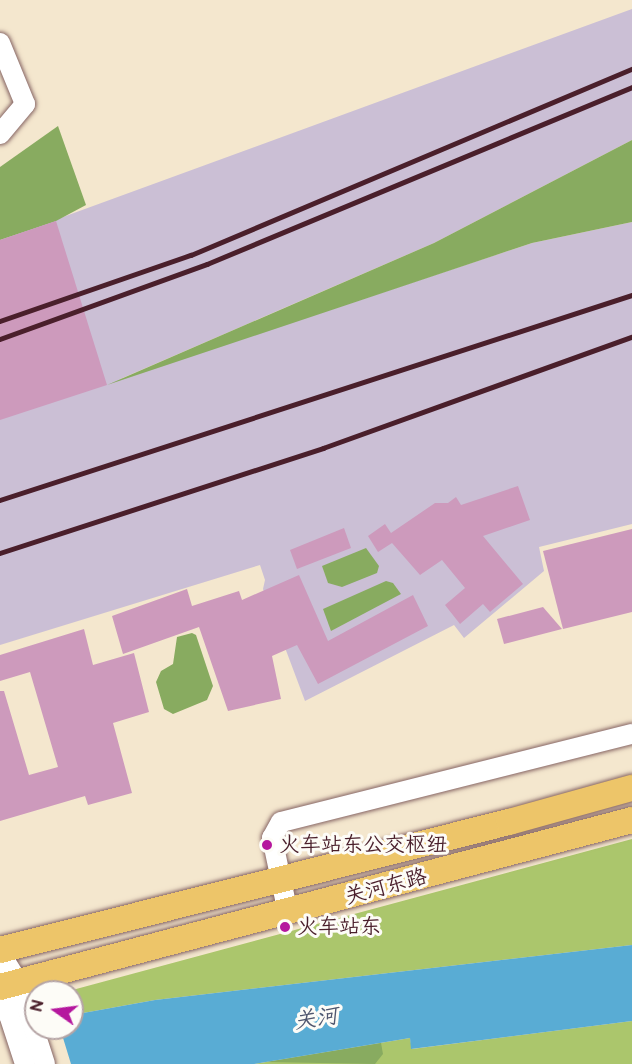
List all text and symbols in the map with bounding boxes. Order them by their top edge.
place label: 火车站东公交枢纽 [279,832,447,858]
marker: 火车站东公交枢纽 [260,838,274,852]
street label: 关河东路 [342,864,430,910]
place label: 火车站东 [297,914,381,940]
marker: 火车站东 [278,920,292,934]
north arrow [24,980,84,1040]
text: N [27,998,49,1014]
water label: 关河 [292,1003,340,1035]

